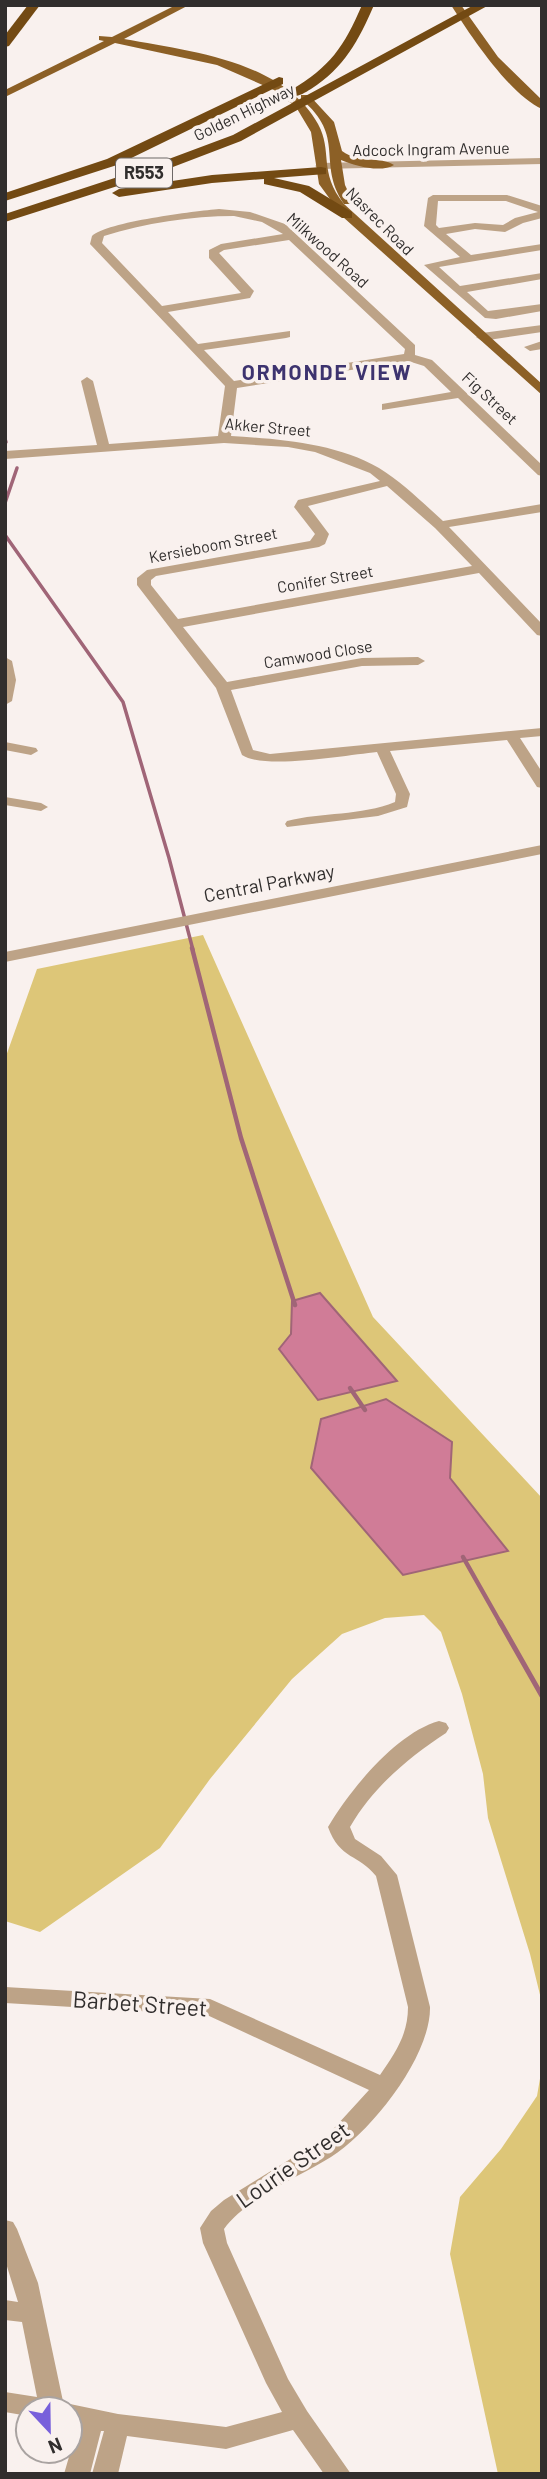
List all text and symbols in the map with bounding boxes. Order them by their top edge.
street label: Golden Highway [190,79,298,144]
street label: Adcock Ingram Avenue [352,138,510,159]
road number: R553 [116,158,172,188]
street label: Nasrec Road [343,183,418,258]
street label: Milkwood Road [284,208,373,291]
district label: ORMONDE VIEW [242,359,412,384]
street label: Fig Street [459,367,522,428]
street label: Akker Street [224,413,312,440]
street label: Kersieboom Street [147,523,279,566]
street label: Conifer Street [275,561,374,596]
street label: Camwood Close [262,636,374,671]
street label: Central Parkway [202,859,336,906]
street label: Barbet Street [72,1984,208,2022]
street label: Lourie Street [230,2115,354,2213]
north arrow [14,2395,84,2465]
text: N [45,2433,66,2459]

